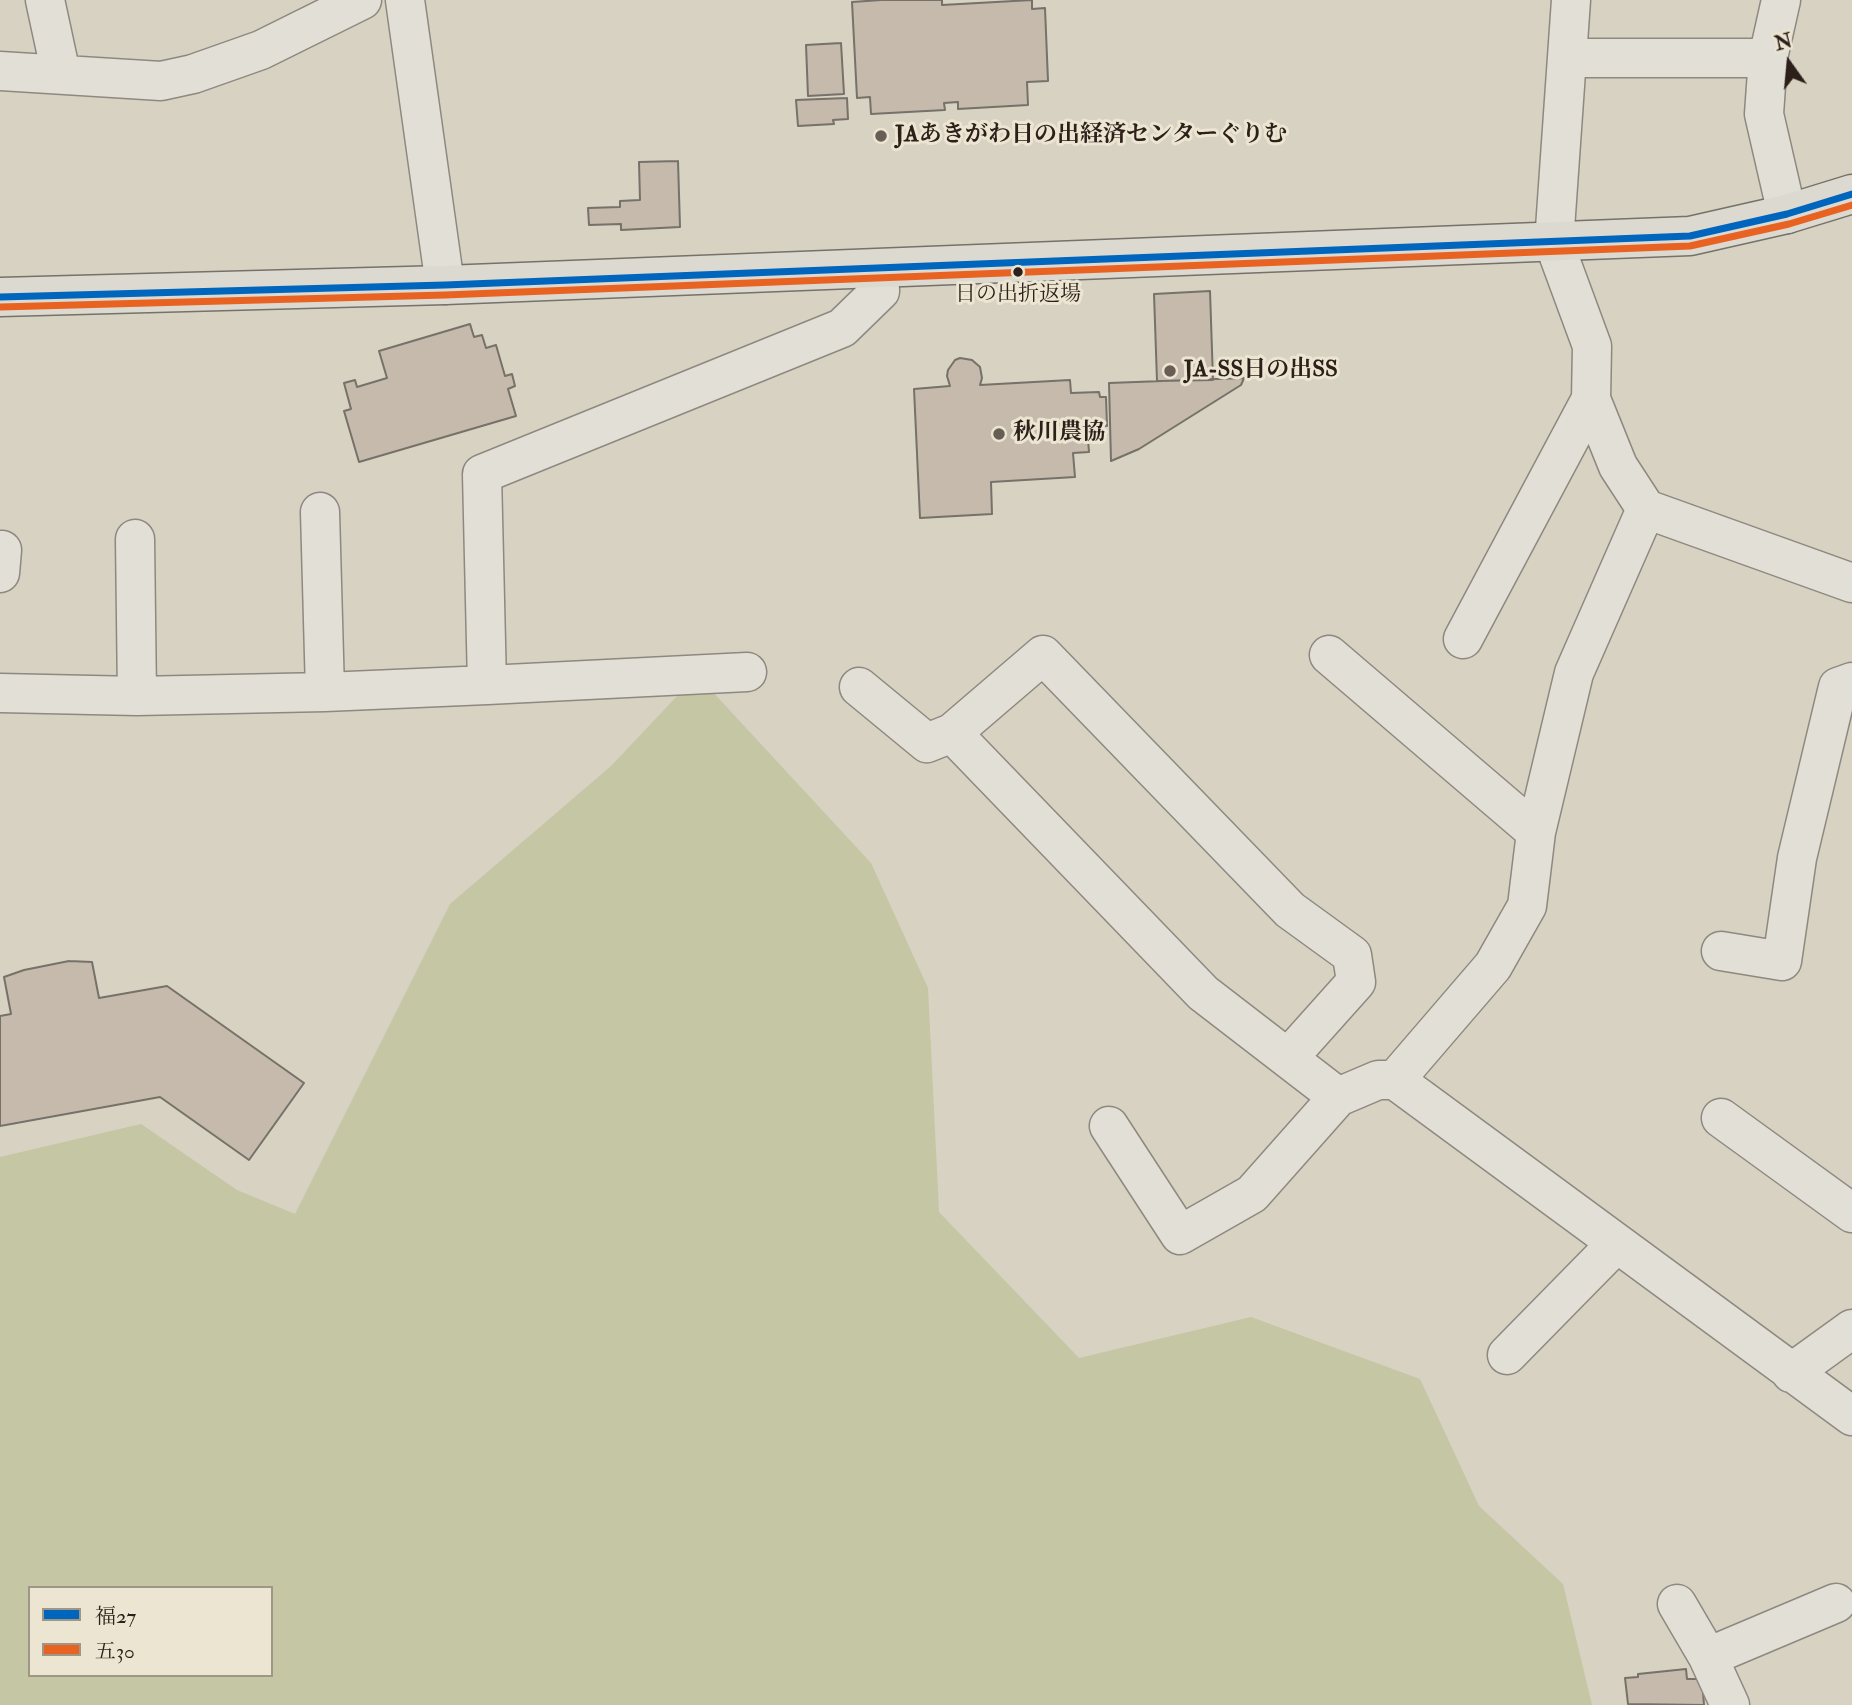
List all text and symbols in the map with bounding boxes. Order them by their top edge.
north arrow [1754,28,1824,98]
text: N [1772,29,1795,57]
place label: JAあきがわ日の出経済センターぐりむ [895,122,1287,150]
marker: JAあきがわ日の出経済センターぐりむ [873,128,889,144]
marker: 日の出折返場 [1011,265,1025,279]
place label: 日の出折返場 [955,282,1081,308]
place label: JA-SS日の出SS [1184,357,1338,385]
marker: JA-SS日の出SS [1162,363,1178,379]
place label: 秋川農協 [1013,420,1105,448]
marker: 秋川農協 [991,426,1007,442]
legend [28,1586,273,1677]
text: 福27 [95,1603,136,1630]
text: 五30 [95,1638,135,1665]

